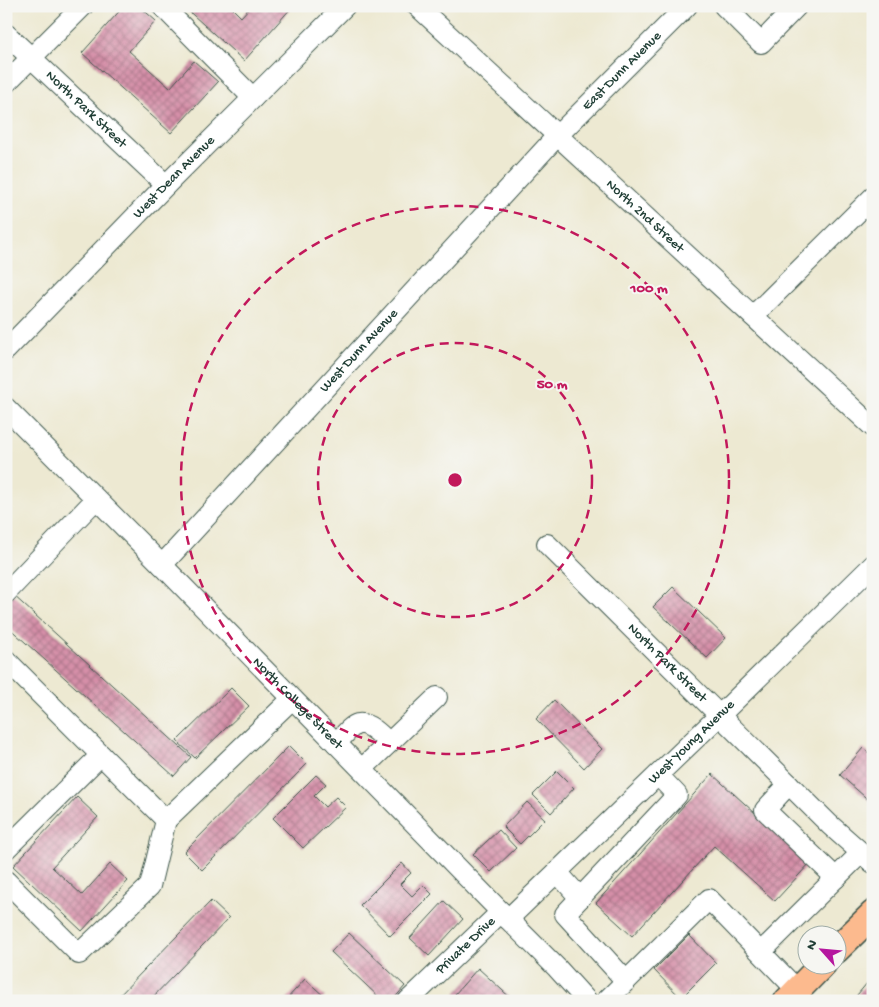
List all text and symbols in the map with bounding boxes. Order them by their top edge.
street label: East Dunn Avenue [579,27,666,114]
street label: North Park Street [42,67,131,153]
street label: West Dean Avenue [130,132,219,222]
street label: North 2nd Street [602,176,688,257]
text: 100 m [629,280,668,298]
street label: West Dunn Avenue [316,305,402,396]
text: 50 m [537,376,568,394]
centre of rings [446,471,464,489]
street label: North Park Street [624,620,711,707]
street label: North College Street [249,654,347,754]
street label: West Young Avenue [645,696,739,788]
street label: Private Drive [432,913,500,979]
north arrow [796,924,846,974]
text: N [803,937,822,953]

